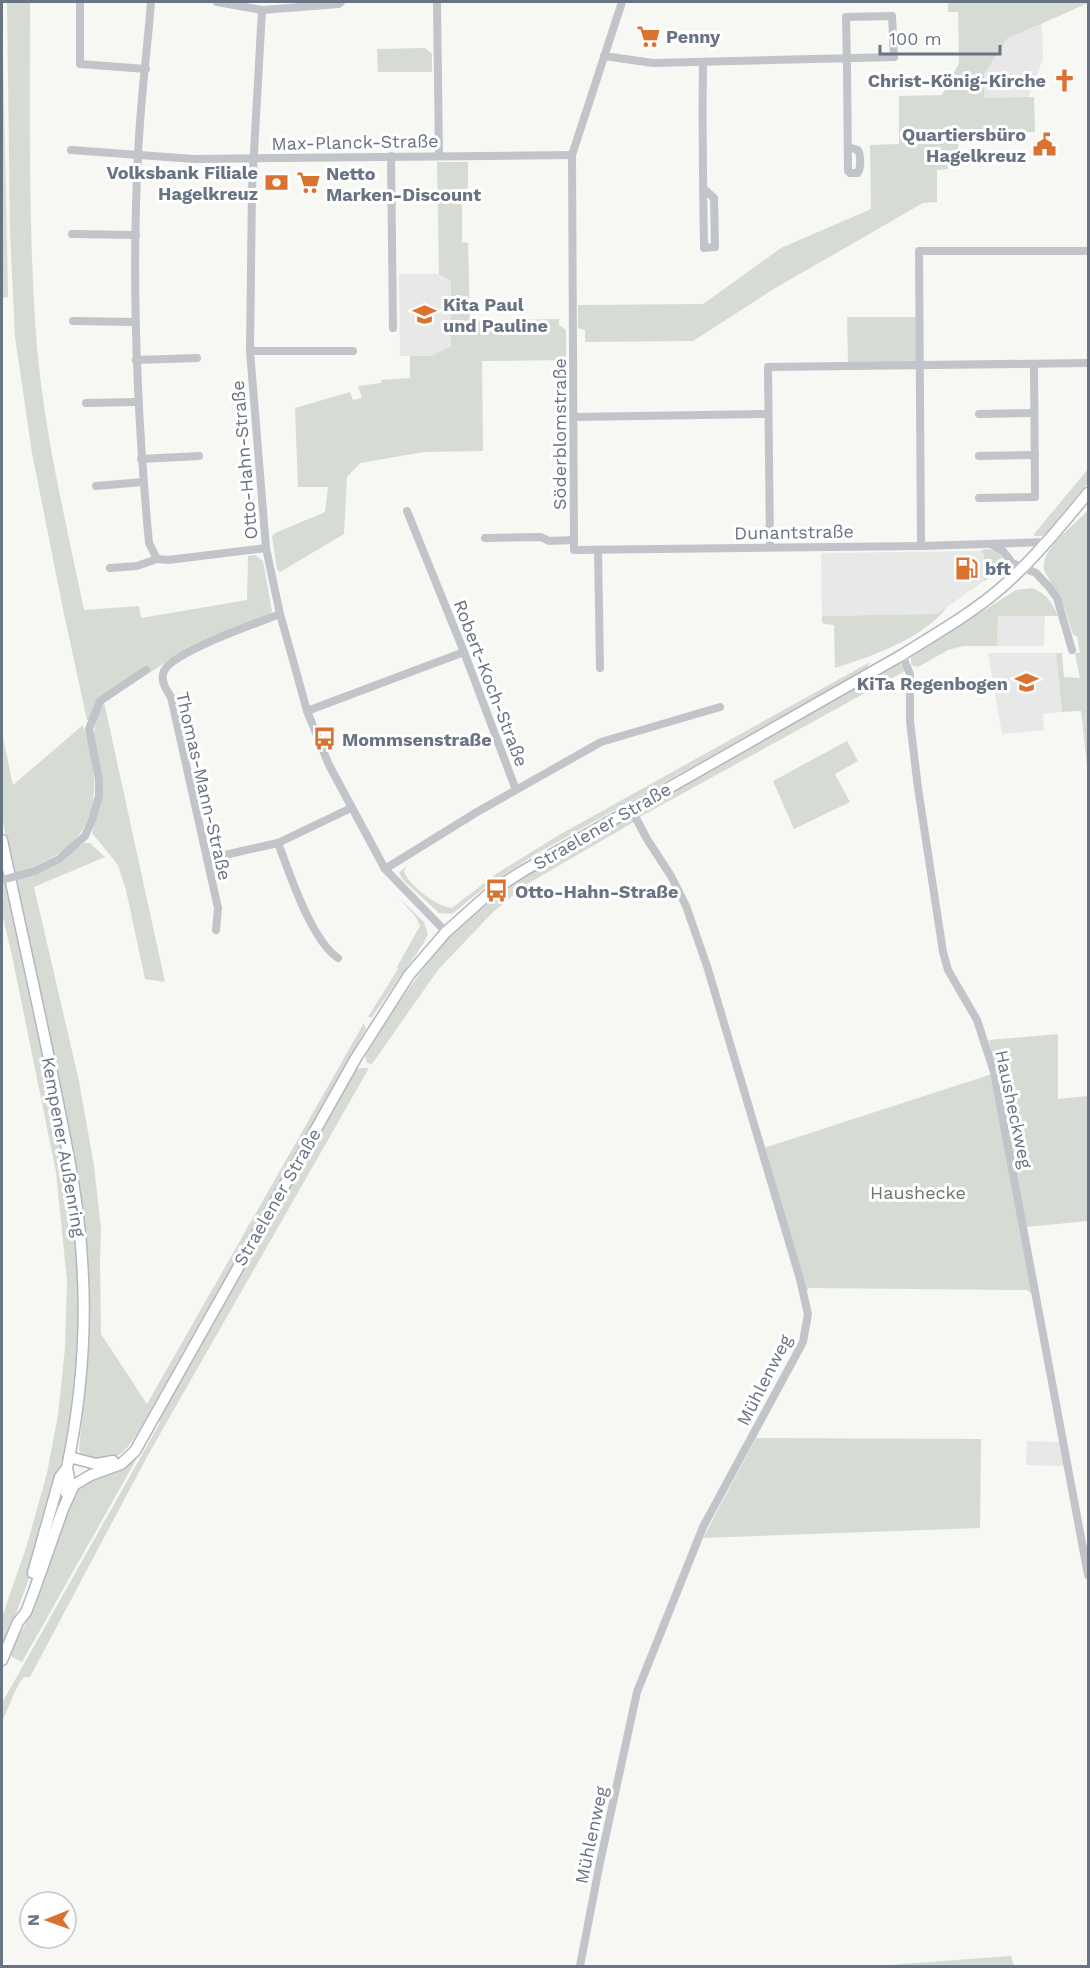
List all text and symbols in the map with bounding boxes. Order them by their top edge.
scale bar [880,18,1000,56]
supermarket icon: Penny [635,23,661,49]
place label: Penny [666,26,721,47]
text: 100 m [889,28,942,49]
church icon: Christ-König-Kirche [1051,67,1077,93]
place label: Christ-König-Kirche [868,70,1046,91]
place label: Quartiersbüro Hagelkreuz [902,124,1026,166]
street label: Max-Planck-Straße [271,130,439,154]
public building icon: Quartiersbüro Hagelkreuz [1031,131,1057,157]
place label: Volksbank Filiale Hagelkreuz [106,162,258,204]
place label: Netto Marken-Discount [326,163,481,205]
bank icon: Volksbank Filiale Hagelkreuz [263,169,289,195]
supermarket icon: Netto Marken-Discount [295,170,321,196]
place label: Kita Paul und Pauline [443,294,548,336]
school or university icon: Kita Paul und Pauline [412,301,438,327]
street label: Söderblomstraße [549,358,570,510]
street label: Otto-Hahn-Straße [227,380,261,540]
street label: Dunantstraße [734,520,854,544]
fuel station icon: bft [954,555,980,581]
place label: bft [985,558,1011,579]
street label: Robert-Koch-Straße [449,597,533,769]
school or university icon: KiTa Regenbogen [1013,670,1039,696]
place label: KiTa Regenbogen [857,673,1008,694]
street label: Thomas-Mann-Straße [172,690,236,882]
bus stop icon: Mommsenstraße [311,726,337,752]
place label: Mommsenstraße [342,729,492,750]
street label: Straelener Straße [530,778,674,874]
bus stop icon: Otto-Hahn-Straße [484,878,510,904]
place label: Otto-Hahn-Straße [515,881,678,902]
street label: Hausheckweg [991,1048,1037,1170]
street label: Kempener Außenring [38,1055,90,1239]
street label: Straelener Straße [229,1125,325,1269]
park label: Haushecke [870,1182,966,1203]
street label: Mühlenweg [732,1331,796,1429]
street label: Mühlenweg [570,1784,612,1886]
north arrow [18,1890,78,1950]
text: N [24,1914,43,1926]

